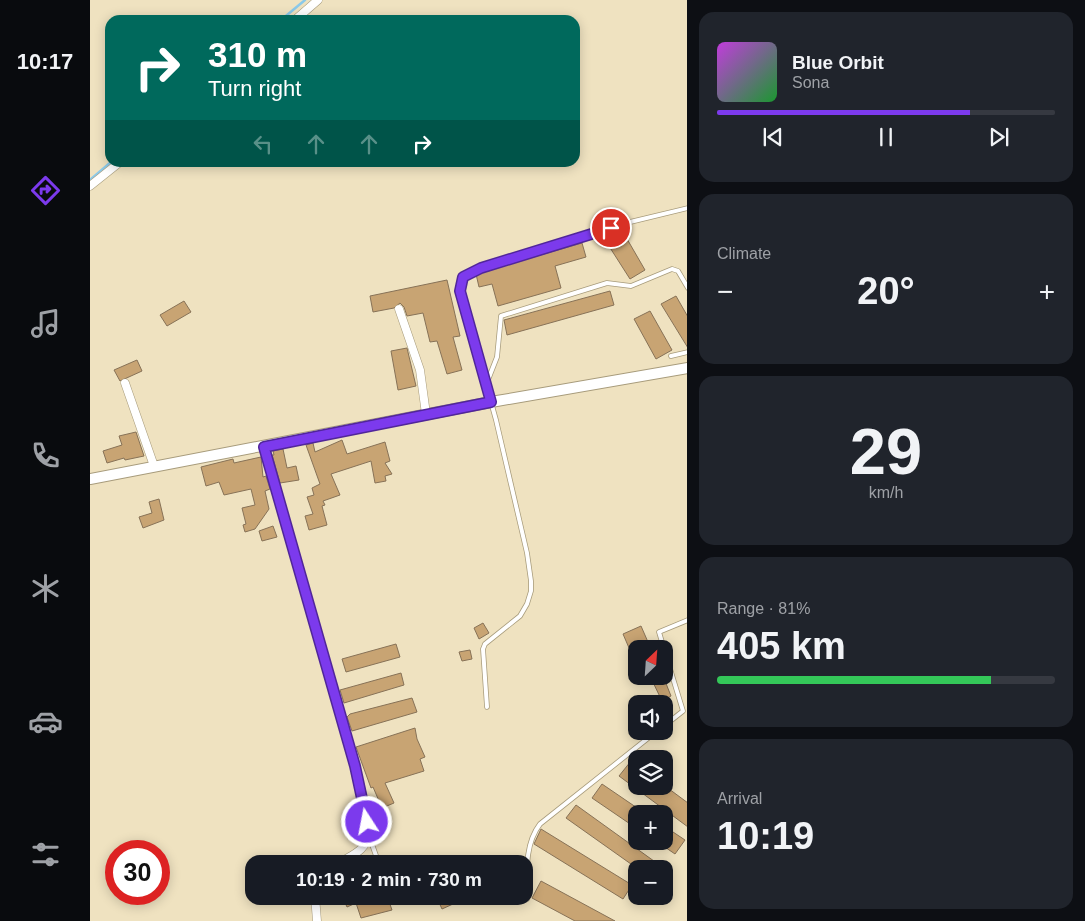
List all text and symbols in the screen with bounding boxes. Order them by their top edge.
icon: right [125,35,190,100]
text: 310 m [208,35,307,74]
text: 10:17 [17,49,73,74]
text: Blue Orbit [792,52,884,73]
text: Sona [792,74,829,91]
text: Turn right [208,76,301,101]
icon: previous [759,123,787,151]
icon: pause [872,123,900,151]
icon: next [985,123,1013,151]
icon: left [249,130,277,158]
icon: ahead [302,130,330,158]
icon: ahead [355,130,383,158]
icon: right [408,130,436,158]
icon: directions [28,173,63,208]
pin [590,207,632,249]
icon: arrive [597,214,625,242]
text: Climate [717,245,771,262]
text: 20° [857,270,915,312]
text: − [717,276,733,307]
text: + [1039,276,1055,307]
icon: music [28,306,63,341]
text: 29 [850,415,922,488]
icon: phone [28,438,63,473]
text: km/h [869,484,903,501]
icon: climate [28,571,63,606]
text: Range · 81% [717,600,810,617]
text: 405 km [717,625,846,667]
north arrow [628,640,672,685]
map controls [628,640,673,905]
button: sound [628,695,673,740]
icon: car [28,704,63,739]
button: layers [628,750,673,795]
text: Arrival [717,790,762,807]
position arrow [340,795,392,847]
button: + [628,805,673,850]
text: 10:19 [717,815,814,857]
icon: filters [28,837,63,872]
speed limit sign: 30 [105,840,170,905]
button: − [628,860,673,905]
text: 10:19 · 2 min · 730 m [296,869,482,890]

